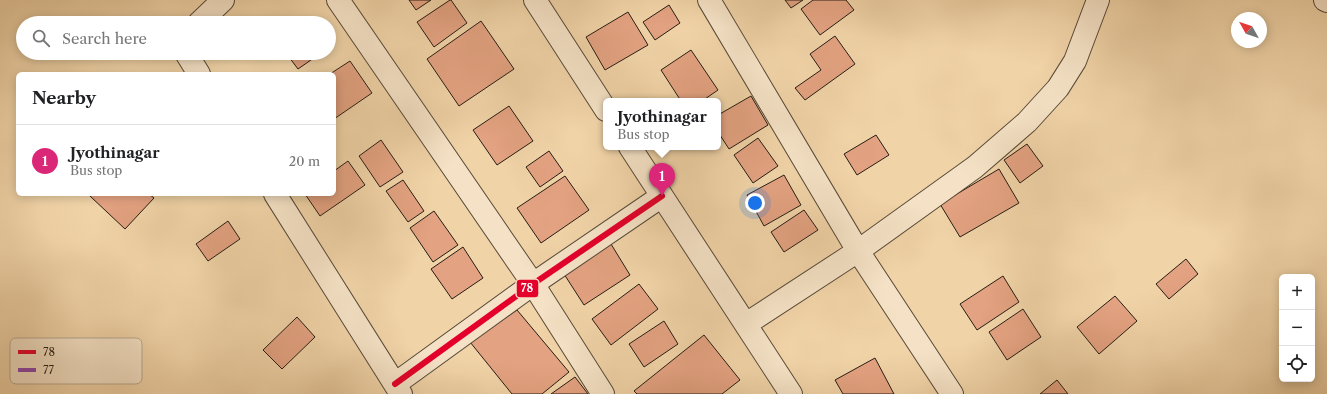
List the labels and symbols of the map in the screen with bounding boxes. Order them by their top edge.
north arrow [1231,12,1267,48]
pin: 1 [649,163,675,196]
your location [745,193,765,213]
line badge: 78 [516,279,539,298]
text: 78 [521,281,533,295]
legend [10,338,142,384]
text: 78 [43,345,55,359]
text: 77 [43,363,54,377]

